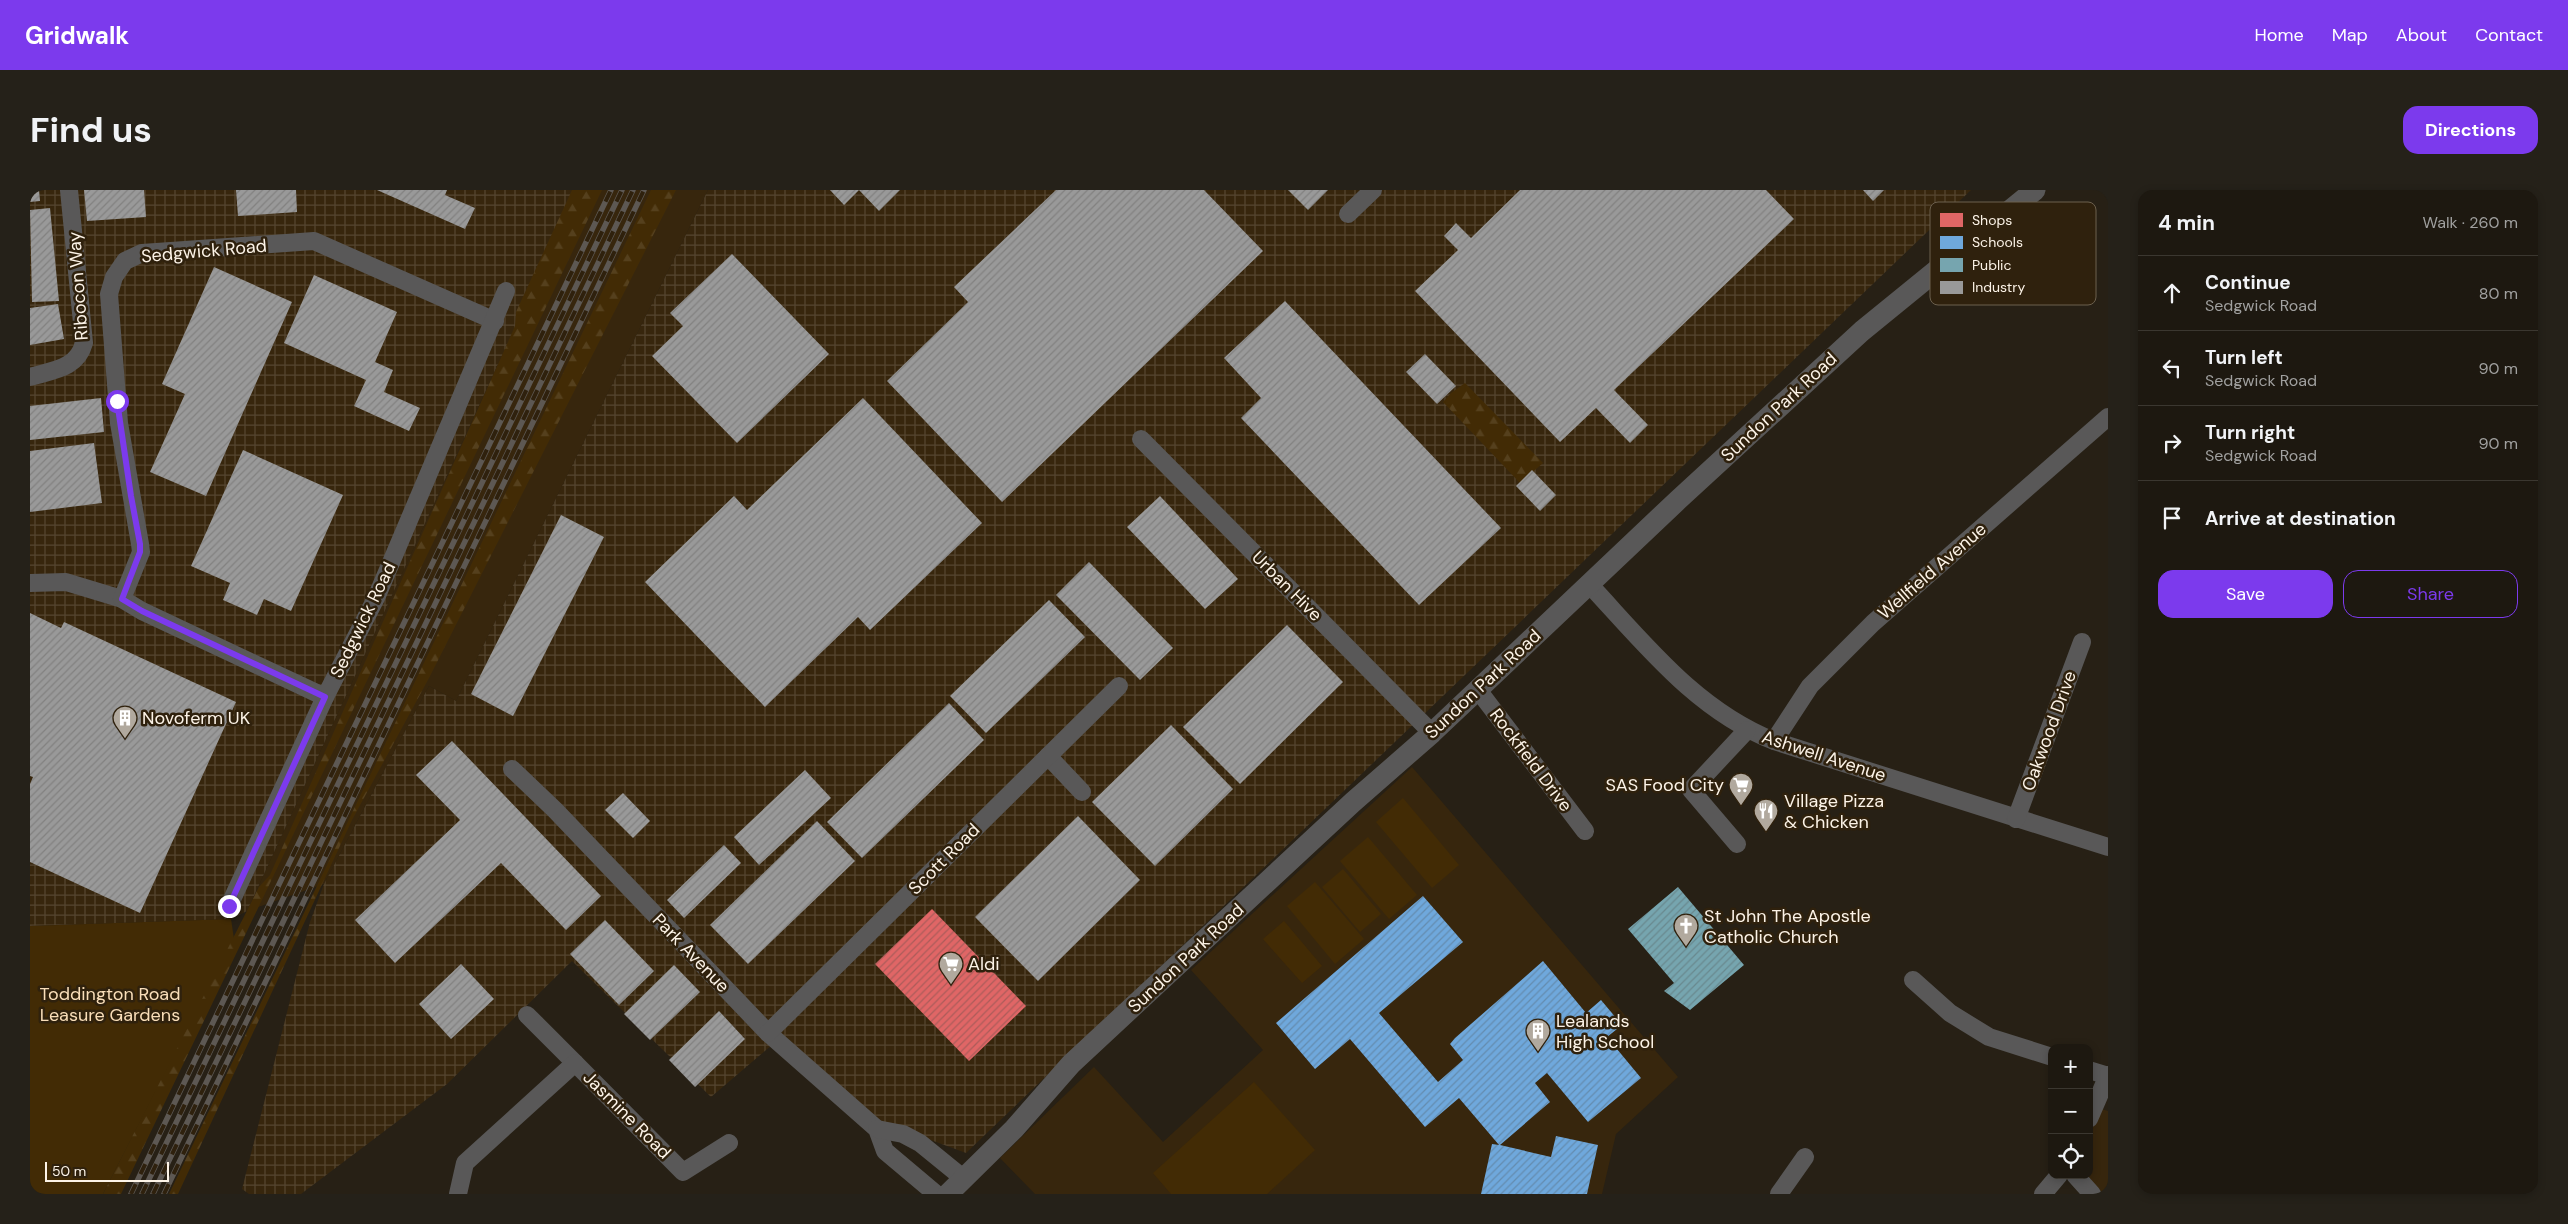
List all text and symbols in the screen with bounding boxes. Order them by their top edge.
text: Gridwalk [25,20,129,51]
text: Home [2254,23,2304,47]
text: Map [2332,23,2368,47]
text: About [2396,23,2447,47]
text: Contact [2475,23,2543,47]
button: Directions [2403,106,2538,154]
text: Find us [30,107,152,153]
legend [1930,202,2096,305]
text: 4 min [2158,209,2215,237]
text: Shops [1972,211,2012,229]
text: Walk · 260 m [2423,212,2518,233]
street label: Ribocon Way [62,231,94,341]
text: Schools [1972,233,2023,251]
street label: Sedgwick Road [140,234,268,268]
text: Public [1972,256,2011,274]
text: Continue [2205,270,2291,295]
text: Industry [1972,278,2025,296]
icon: ahead [2158,279,2186,307]
text: 80 m [2479,283,2518,304]
text: Sedgwick Road [2205,295,2317,316]
text: Turn left [2205,345,2283,370]
street label: Sundon Park Road [1716,347,1842,467]
icon: left [2158,354,2186,382]
text: 90 m [2478,358,2518,379]
text: Sedgwick Road [2205,370,2317,391]
route start [106,390,129,413]
text: Turn right [2205,420,2295,445]
icon: right [2158,429,2186,457]
text: 90 m [2478,433,2518,454]
text: Sedgwick Road [2205,445,2317,466]
icon: arrive [2158,504,2186,532]
text: Arrive at destination [2205,506,2396,531]
street label: Wellfield Avenue [1873,517,1991,625]
street label: Urban Hive [1247,546,1327,626]
street label: Sedgwick Road [325,558,401,682]
button: Save [2158,570,2333,618]
button: Share [2343,570,2518,618]
street label: Sundon Park Road [1420,624,1546,744]
street label: Oakwood Drive [2016,668,2082,794]
street label: Rockfield Drive [1484,704,1578,816]
building icon: Novoferm UK [112,705,138,739]
place label: Novoferm UK [142,706,251,730]
street label: Ashwell Avenue [1759,725,1889,787]
supermarket icon: SAS Food City [1728,772,1754,806]
place label: SAS Food City [1605,773,1724,797]
place label: Village Pizza & Chicken [1784,789,1884,834]
restaurant icon: Village Pizza & Chicken [1753,798,1779,832]
street label: Scott Road [903,818,985,900]
route end [218,895,241,918]
street label: Sundon Park Road [1123,898,1249,1018]
place label: St John The Apostle Catholic Church [1704,904,1871,949]
street label: Park Avenue [647,908,735,998]
church icon: St John The Apostle Catholic Church [1673,913,1699,947]
supermarket icon: Aldi [938,951,964,985]
place label: Aldi [968,952,1000,976]
park label: Toddington Road Leasure Gardens [40,982,180,1027]
place label: Lealands High School [1556,1009,1654,1054]
building icon: Lealands High School [1525,1018,1551,1052]
map controls [2048,1044,2093,1179]
button: + [2048,1044,2093,1089]
street label: Jasmine Road [578,1066,676,1164]
button: − [2048,1089,2093,1134]
button: locate [2048,1134,2093,1179]
scale bar [45,1159,169,1182]
text: 50 m [52,1162,86,1180]

